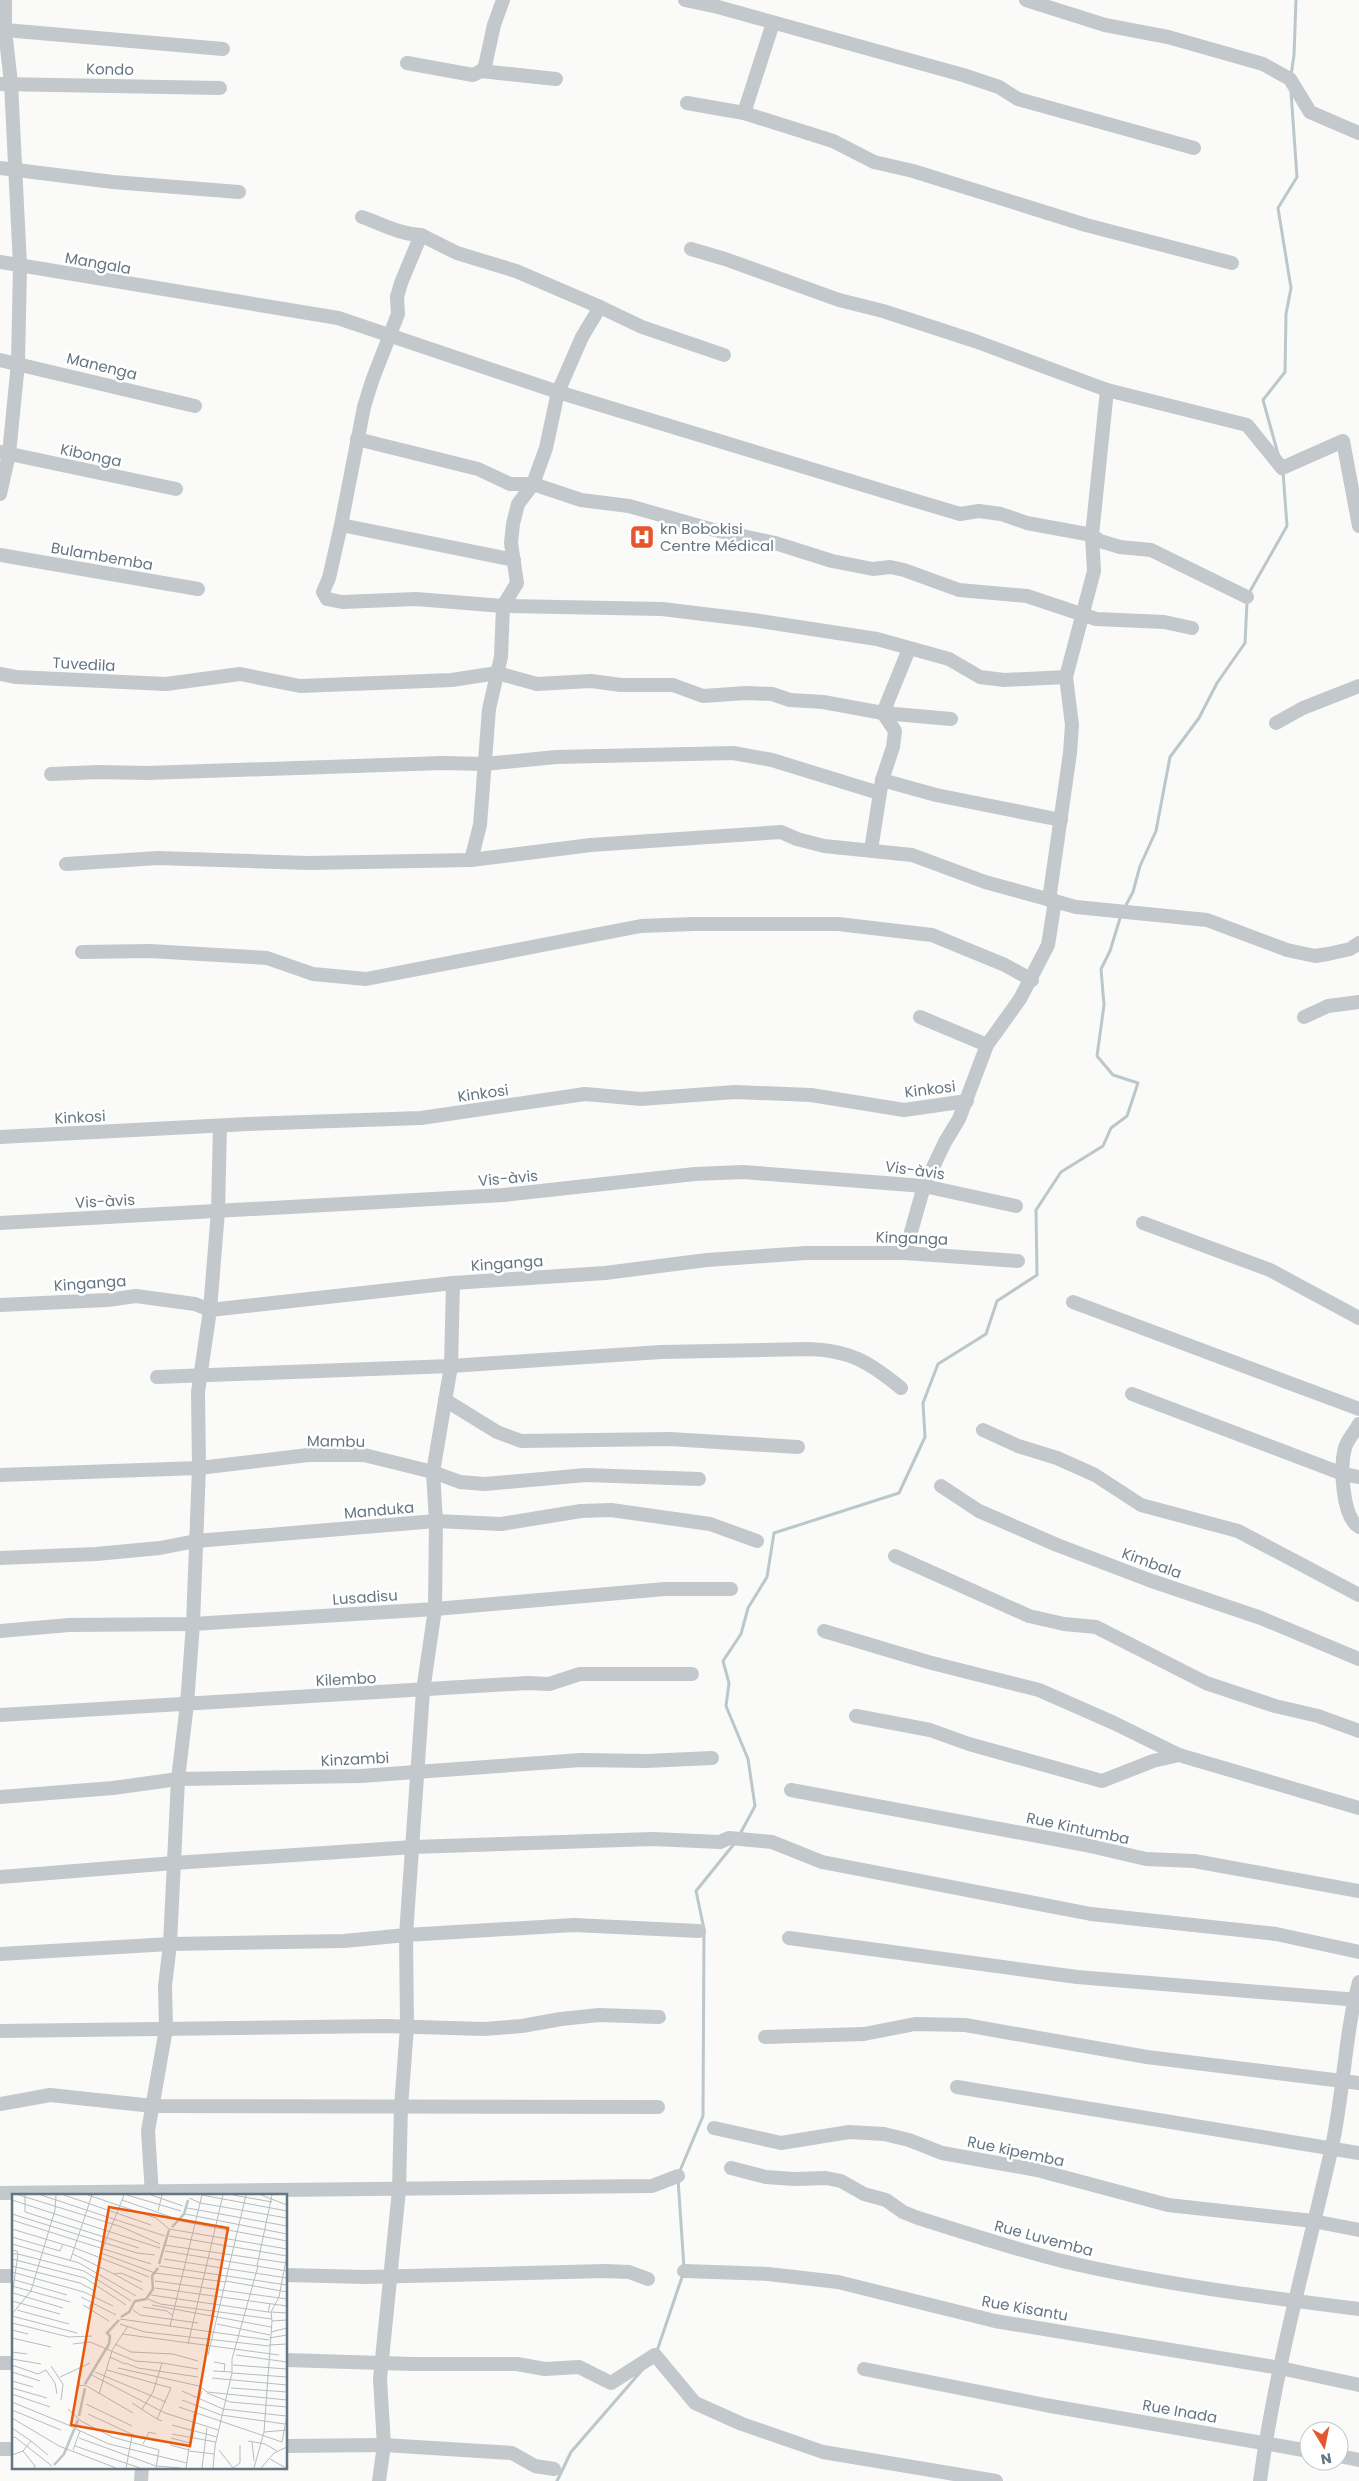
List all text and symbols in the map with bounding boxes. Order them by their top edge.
street label: Kondo [86,58,134,80]
street label: Mangala [63,247,133,279]
street label: Manenga [65,347,139,385]
street label: Kibonga [58,438,124,472]
place label: kn Bobokisi Centre Médical [660,518,774,556]
hospital icon: kn Bobokisi Centre Médical [629,524,655,550]
street label: Bulambemba [49,537,155,575]
street label: Tuvedila [52,652,116,676]
street label: Kinkosi [903,1075,957,1103]
street label: Kinkosi [456,1079,510,1107]
street label: Kinkosi [54,1105,106,1129]
street label: Vis-àvis [884,1155,946,1185]
street label: Vis-àvis [477,1165,539,1191]
street label: Vis-àvis [74,1189,136,1213]
street label: Kinganga [875,1226,949,1250]
street label: Kinganga [470,1250,544,1276]
street label: Kinganga [53,1270,127,1296]
street label: Mambu [307,1430,365,1452]
street label: Manduka [343,1496,415,1524]
street label: Kimbala [1119,1542,1185,1584]
street label: Lusadisu [332,1584,398,1610]
street label: Kilembo [315,1667,377,1691]
street label: Kinzambi [320,1747,390,1771]
street label: Rue Kintumba [1024,1807,1132,1849]
street label: Rue kipemba [966,2130,1066,2172]
inset map [12,2194,288,2468]
street label: Rue Luvemba [992,2215,1096,2261]
street label: Rue Kisantu [980,2290,1070,2326]
street label: Rue Inada [1141,2394,1219,2428]
north arrow [1299,2421,1349,2471]
text: N [1319,2448,1333,2470]

